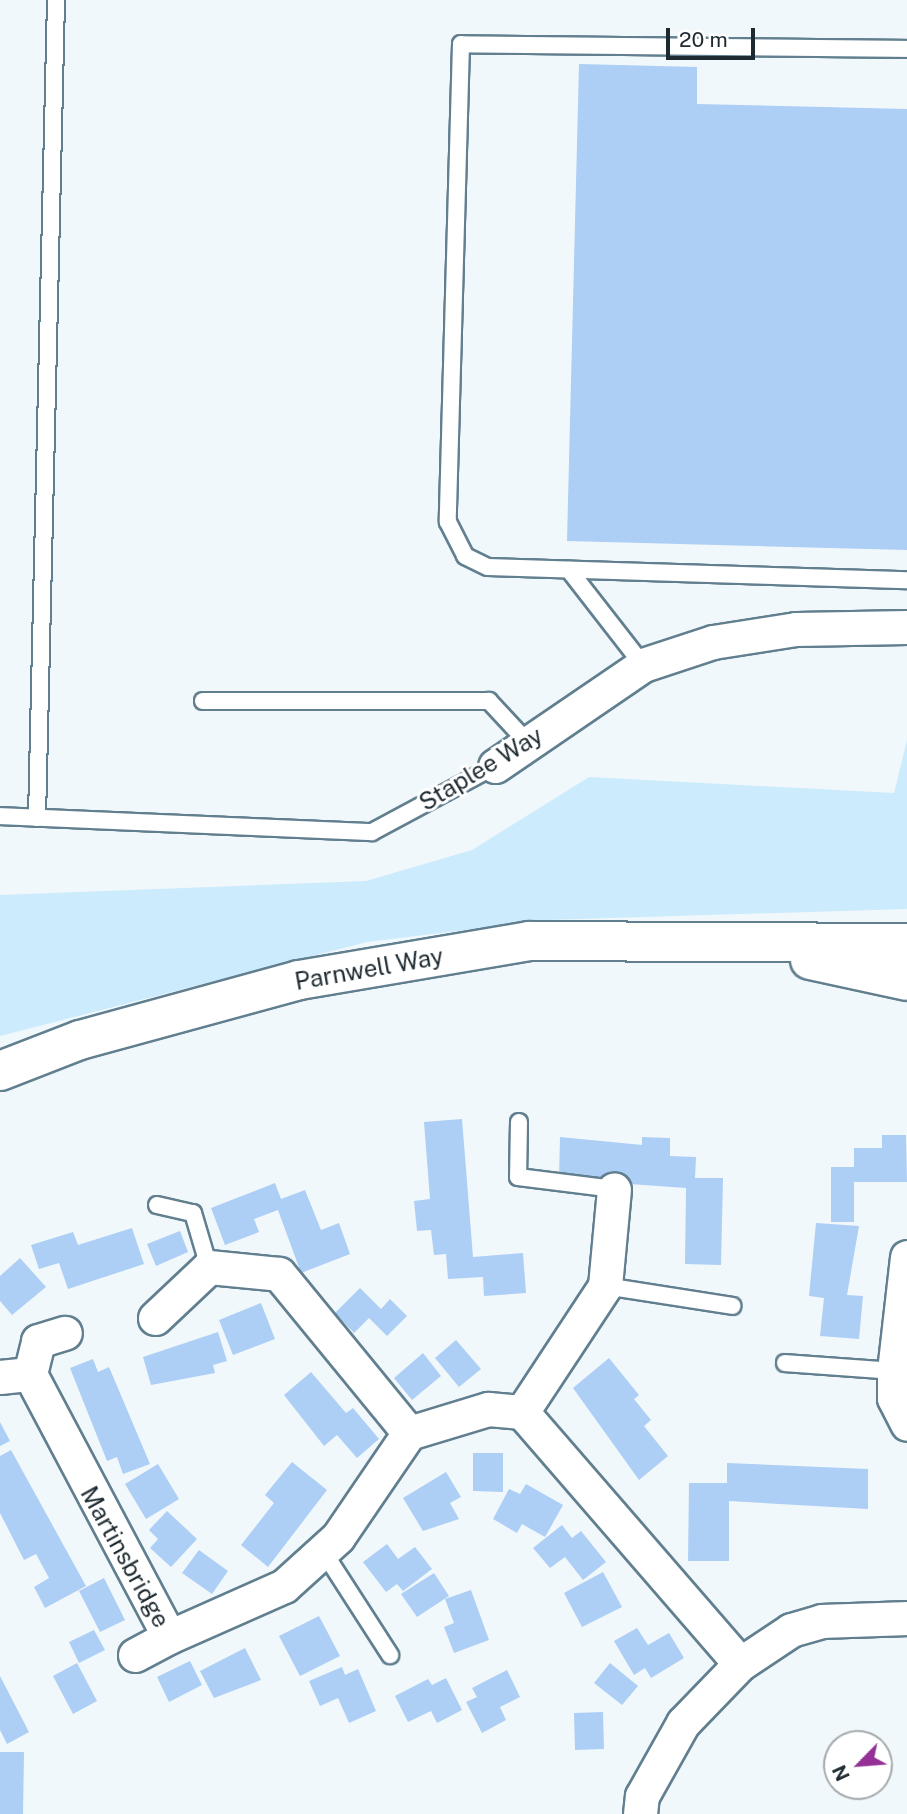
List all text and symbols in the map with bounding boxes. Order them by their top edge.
scale bar [669,14,758,58]
text: 20 m [679,27,728,52]
street label: Staplee Way [414,721,548,817]
street label: Parnwell Way [292,942,446,996]
street label: Martinsbridge [74,1481,176,1633]
north arrow [823,1730,893,1800]
text: N [828,1762,854,1784]

